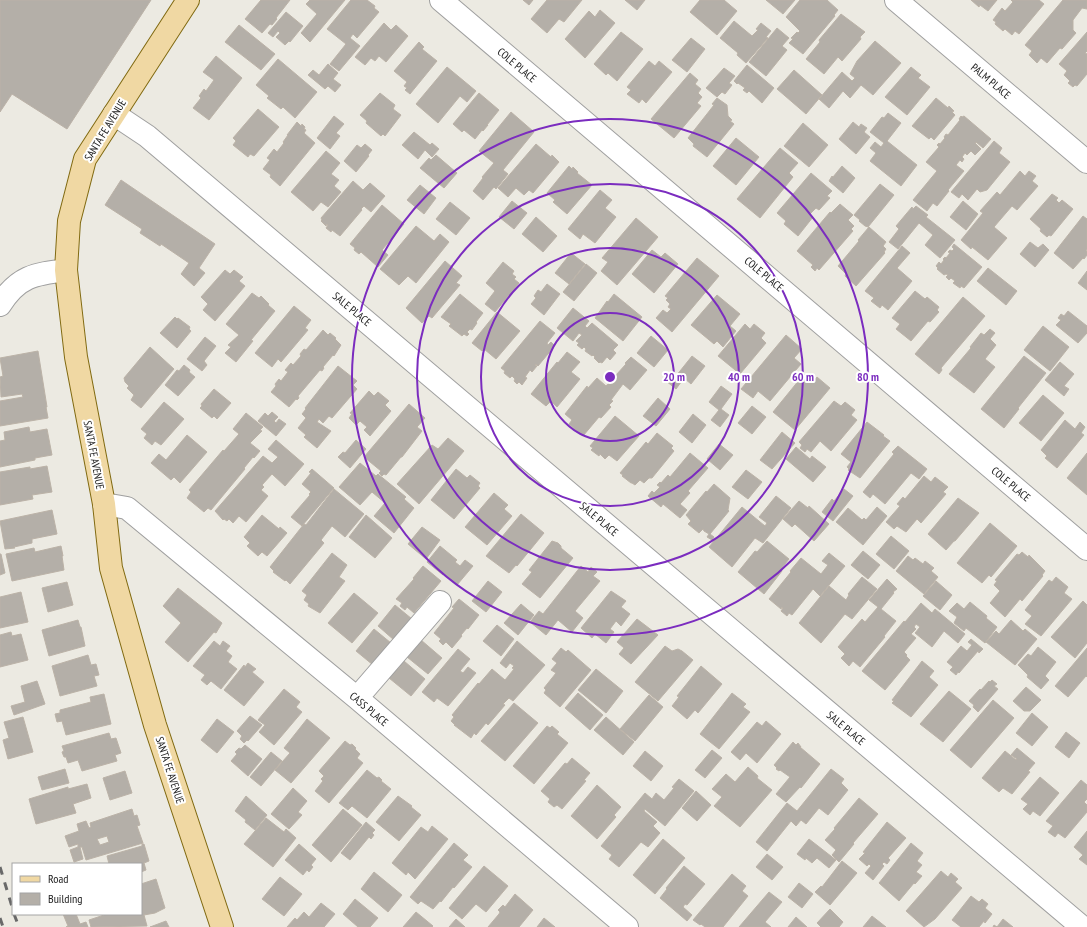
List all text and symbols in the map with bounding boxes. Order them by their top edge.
street label: COLE PLACE [495,45,540,86]
street label: PALM PLACE [968,60,1014,102]
street label: SANTA FE AVENUE [81,96,129,163]
street label: COLE PLACE [742,254,787,295]
street label: SALE PLACE [330,289,374,329]
text: 20 m [663,369,685,384]
text: 40 m [728,369,750,384]
text: 60 m [792,369,814,384]
text: 80 m [857,369,879,384]
centre of rings [603,370,617,384]
street label: SANTA FE AVENUE [80,420,108,491]
street label: COLE PLACE [989,464,1034,505]
street label: SALE PLACE [577,499,621,539]
street label: CASS PLACE [347,689,391,729]
street label: SALE PLACE [824,708,868,748]
street label: SANTA FE AVENUE [153,735,187,806]
legend [12,863,142,915]
text: Road [48,871,68,886]
text: Building [48,891,83,906]

